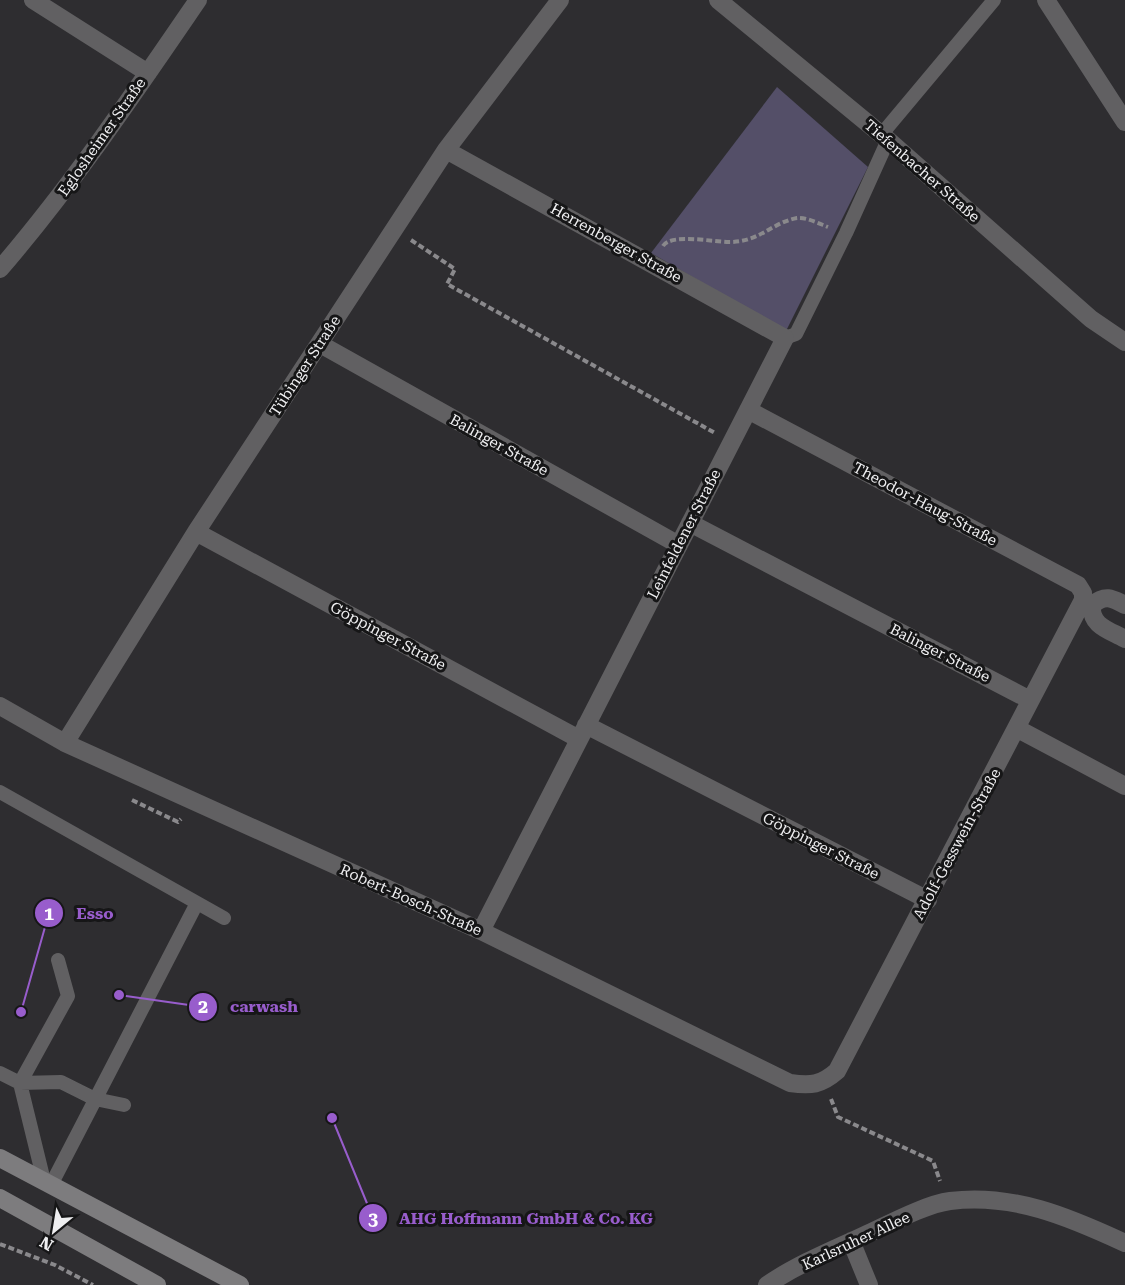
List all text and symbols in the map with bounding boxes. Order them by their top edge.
street label: Eglosheimer Straße [54,74,150,200]
street label: Tiefenbacher Straße [861,116,983,226]
street label: Herrenberger Straße [547,199,685,287]
street label: Tübinger Straße [266,312,344,420]
street label: Balinger Straße [446,410,552,480]
street label: Theodor-Haug-Straße [850,458,1000,550]
street label: Leinfeldener Straße [644,466,724,602]
street label: Göppinger Straße [327,598,449,674]
street label: Balinger Straße [887,620,993,686]
street label: Adolf-Gesswein-Straße [909,765,1005,923]
street label: Göppinger Straße [760,809,882,883]
street label: Robert-Bosch-Straße [337,861,485,939]
callout: Esso [34,896,125,930]
text: 1 [44,903,54,924]
text: Esso [76,904,114,923]
callout: carwash [188,990,310,1024]
text: 2 [198,996,208,1017]
text: carwash [230,997,298,1016]
north arrow [24,1201,84,1261]
callout: AHG Hoffmann GmbH & Co. KG [358,1201,665,1235]
text: 3 [368,1208,378,1229]
street label: Karlsruher Allee [799,1208,913,1274]
text: AHG Hoffmann GmbH & Co. KG [399,1209,653,1228]
text: N [37,1232,57,1255]

